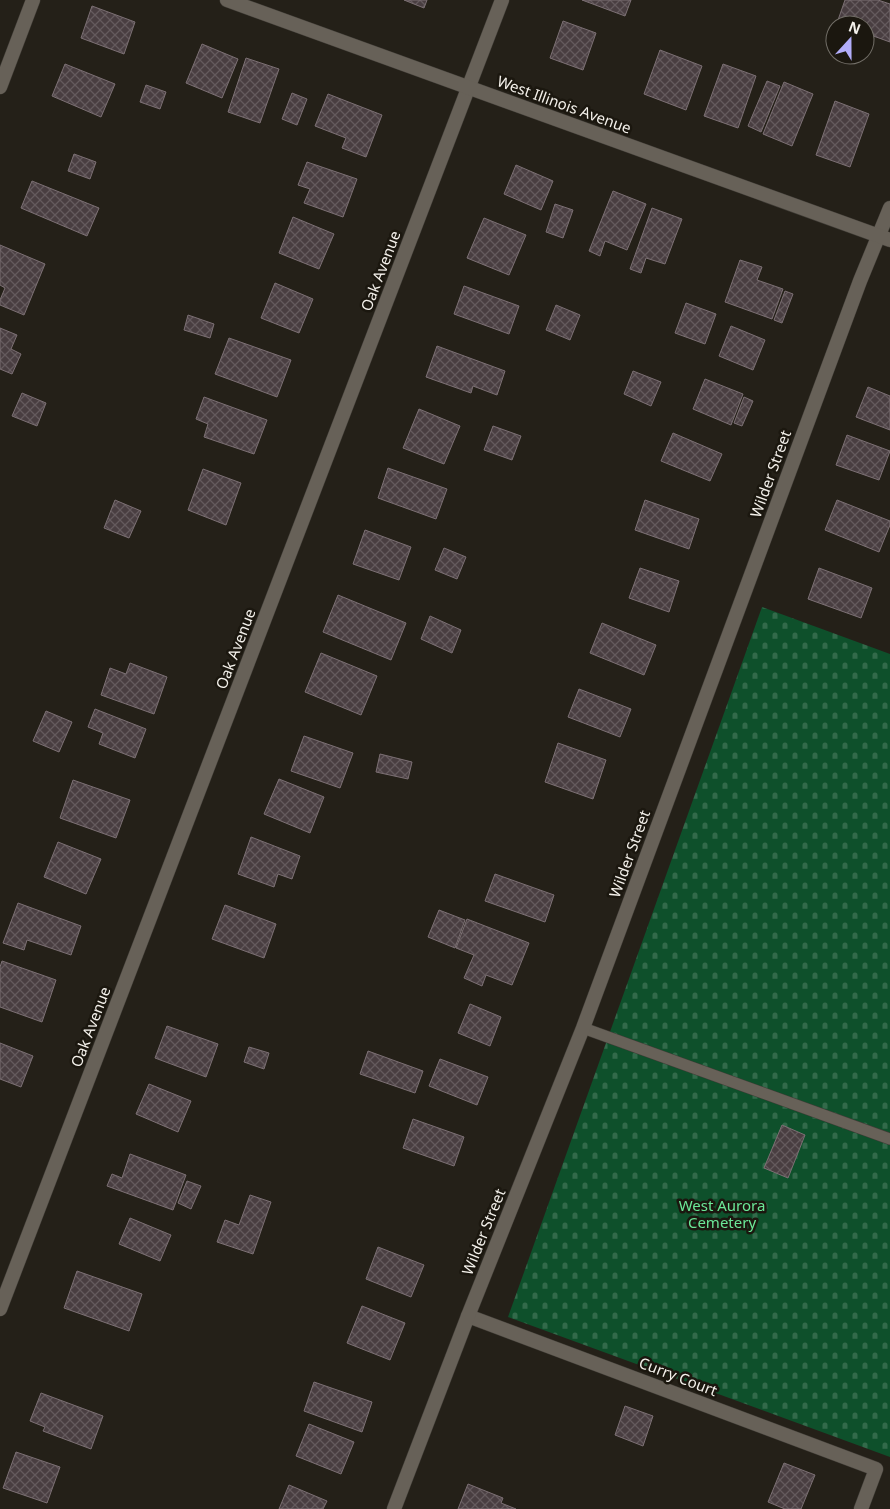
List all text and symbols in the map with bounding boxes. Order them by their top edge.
north arrow [825,15,875,65]
text: N [846,16,864,38]
street label: West Illinois Avenue [495,71,634,138]
street label: Oak Avenue [356,228,405,314]
street label: Wilder Street [745,427,795,520]
street label: Oak Avenue [211,606,260,692]
street label: Wilder Street [604,807,654,900]
street label: Oak Avenue [66,984,115,1070]
street label: Wilder Street [457,1185,510,1278]
park label: West Aurora Cemetery [679,1195,765,1232]
street label: Curry Court [636,1352,721,1400]

